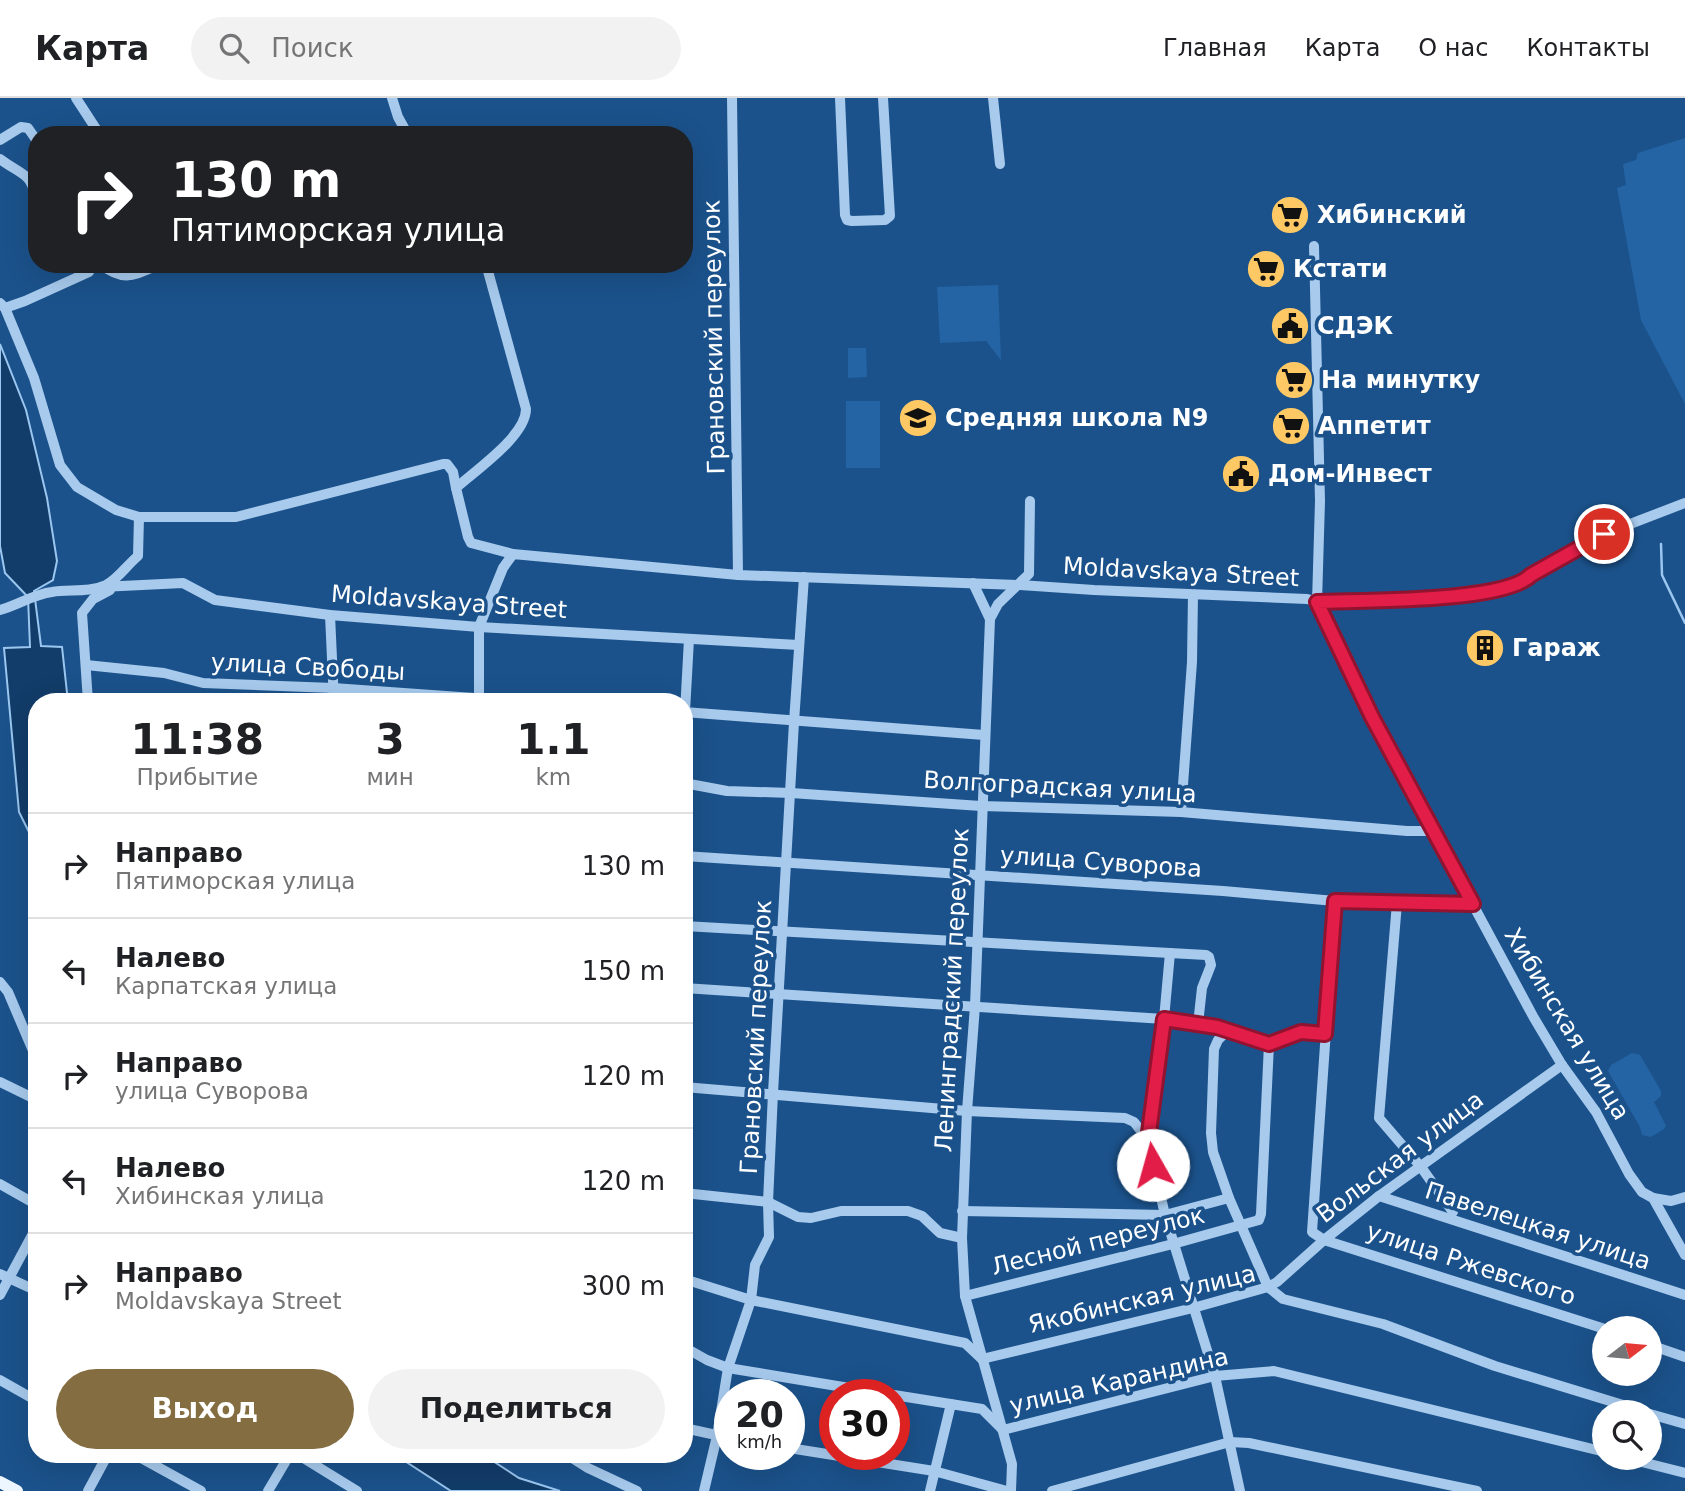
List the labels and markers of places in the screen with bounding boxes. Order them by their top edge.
supermarket icon: Хибинский [1269,194,1311,236]
place label: Хибинский [1317,201,1467,229]
supermarket icon: Кстати [1245,248,1287,290]
place label: Кстати [1293,255,1388,283]
public building icon: СДЭК [1269,305,1311,347]
place label: СДЭК [1317,312,1394,340]
supermarket icon: На минутку [1273,359,1315,401]
place label: На минутку [1321,366,1480,394]
school or university icon: Средняя школа N9 [897,397,939,439]
place label: Средняя школа N9 [945,404,1208,432]
supermarket icon: Аппетит [1270,405,1312,447]
place label: Аппетит [1318,412,1431,440]
public building icon: Дом-Инвест [1220,453,1262,495]
place label: Дом-Инвест [1268,460,1432,488]
pin [1574,504,1634,564]
building icon: Гараж [1464,627,1506,669]
place label: Гараж [1512,634,1601,662]

